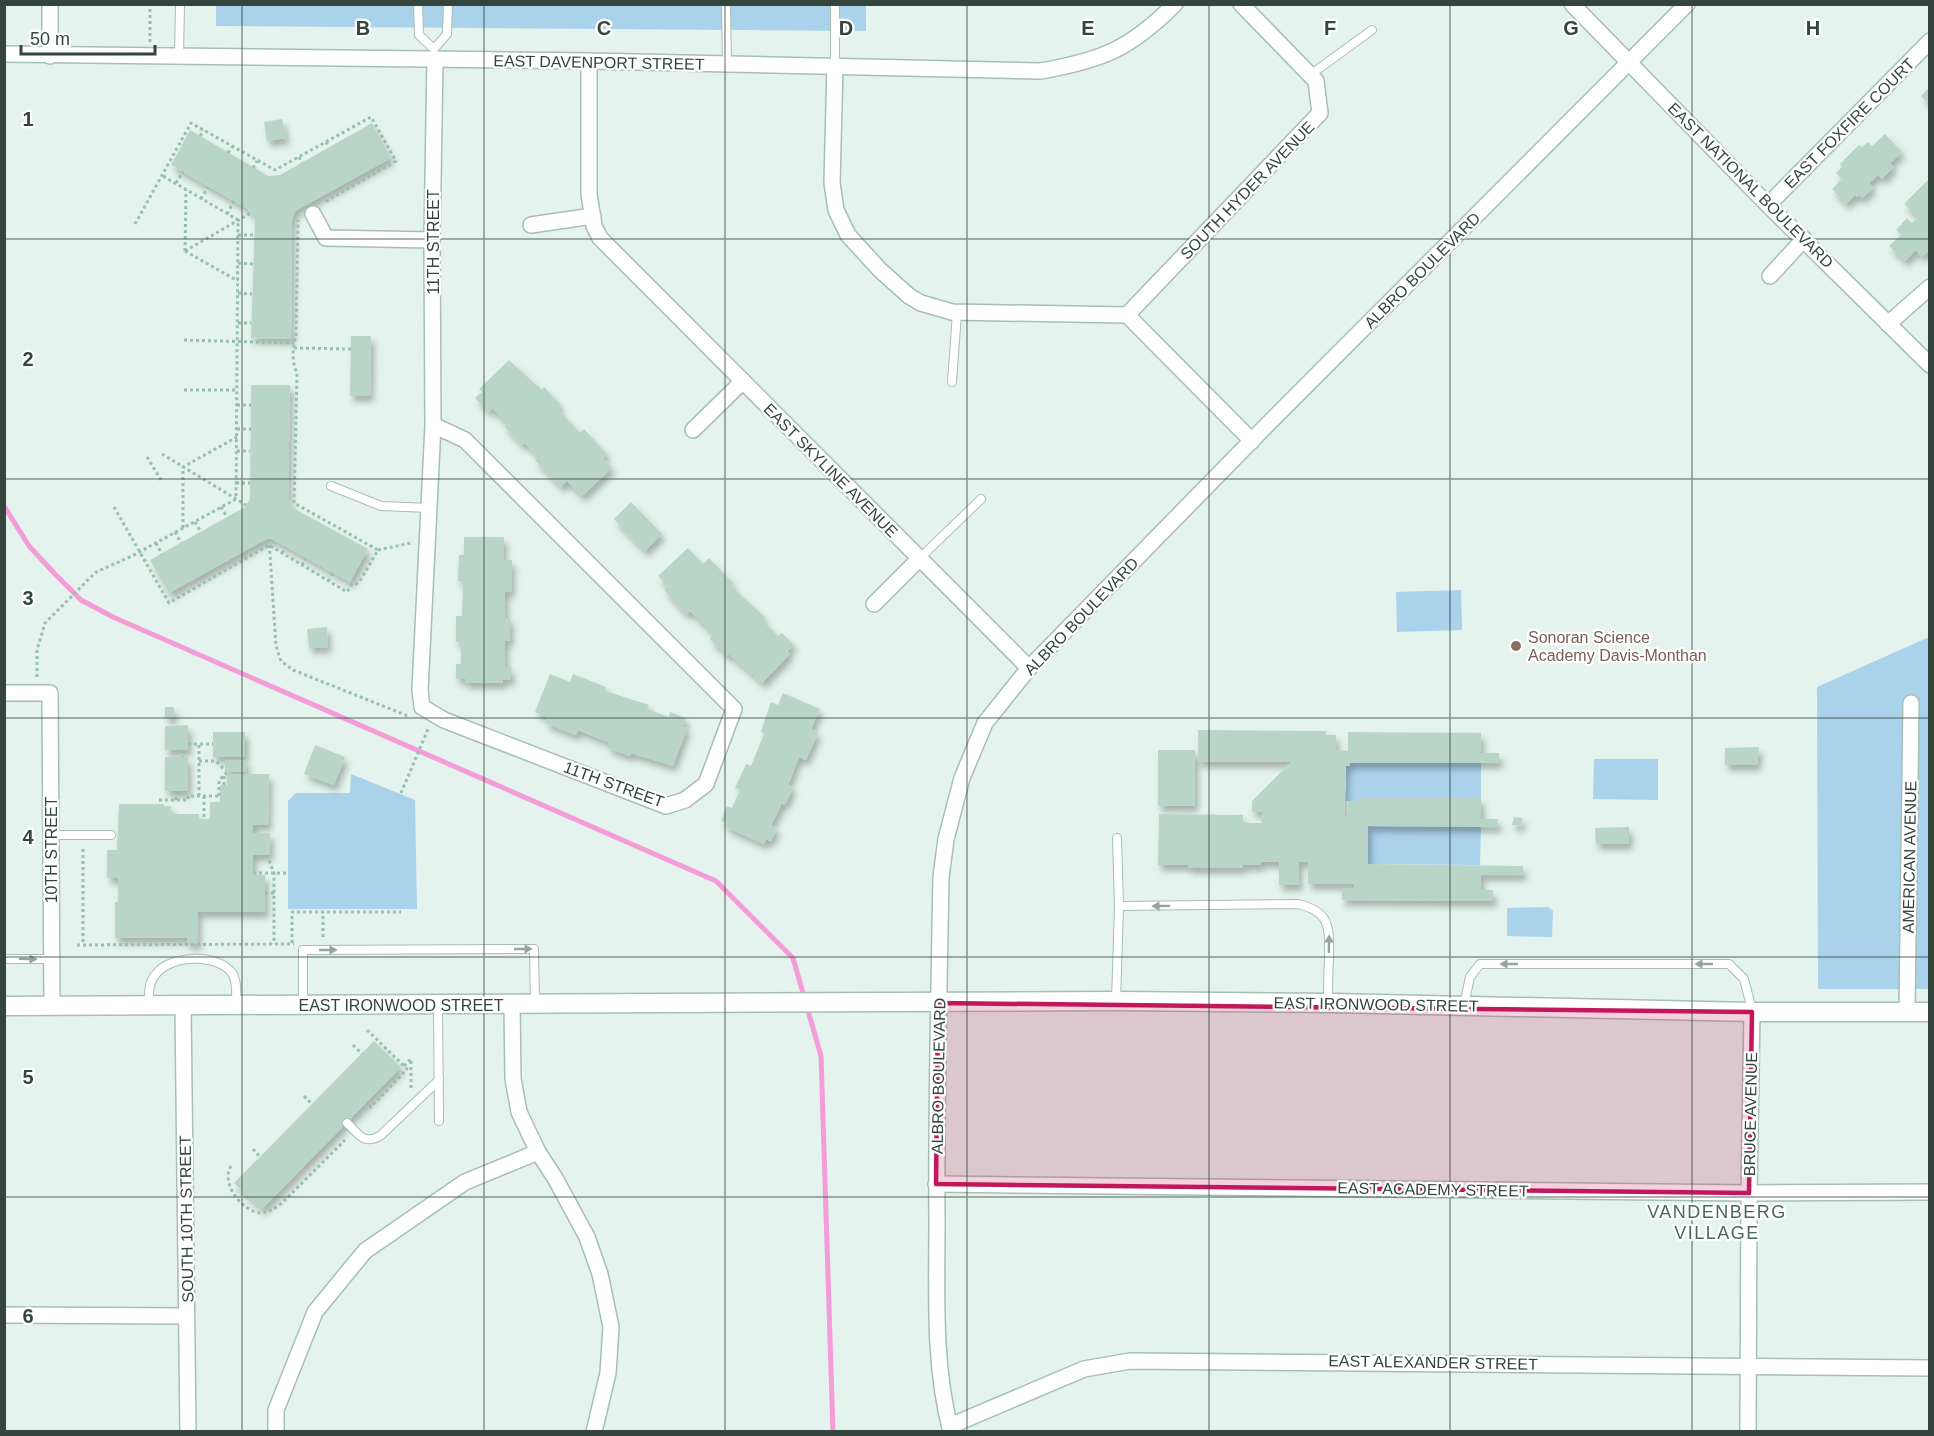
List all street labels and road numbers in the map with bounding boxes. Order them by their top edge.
street label: EAST DAVENPORT STREET [493,52,705,73]
street label: EAST FOXFIRE COURT [1781,55,1918,192]
street label: EAST NATIONAL BOULEVARD [1665,99,1837,271]
street label: SOUTH HYDER AVENUE [1177,118,1318,263]
street label: 11TH STREET [425,189,442,295]
street label: ALBRO BOULEVARD [1361,209,1484,332]
street label: EAST SKYLINE AVENUE [760,400,901,541]
street label: ALBRO BOULEVARD [1021,554,1142,678]
street label: 11TH STREET [561,758,667,811]
street label: AMERICAN AVENUE [1900,781,1919,933]
street label: 10TH STREET [43,796,60,903]
street label: EAST IRONWOOD STREET [1273,994,1479,1015]
street label: EAST IRONWOOD STREET [298,997,504,1014]
street label: ALBRO BOULEVARD [929,998,948,1154]
street label: BRUCE AVENUE [1741,1052,1760,1176]
street label: SOUTH 10TH STREET [177,1135,196,1303]
street label: EAST ACADEMY STREET [1337,1179,1529,1200]
street label: EAST ALEXANDER STREET [1328,1352,1538,1373]

